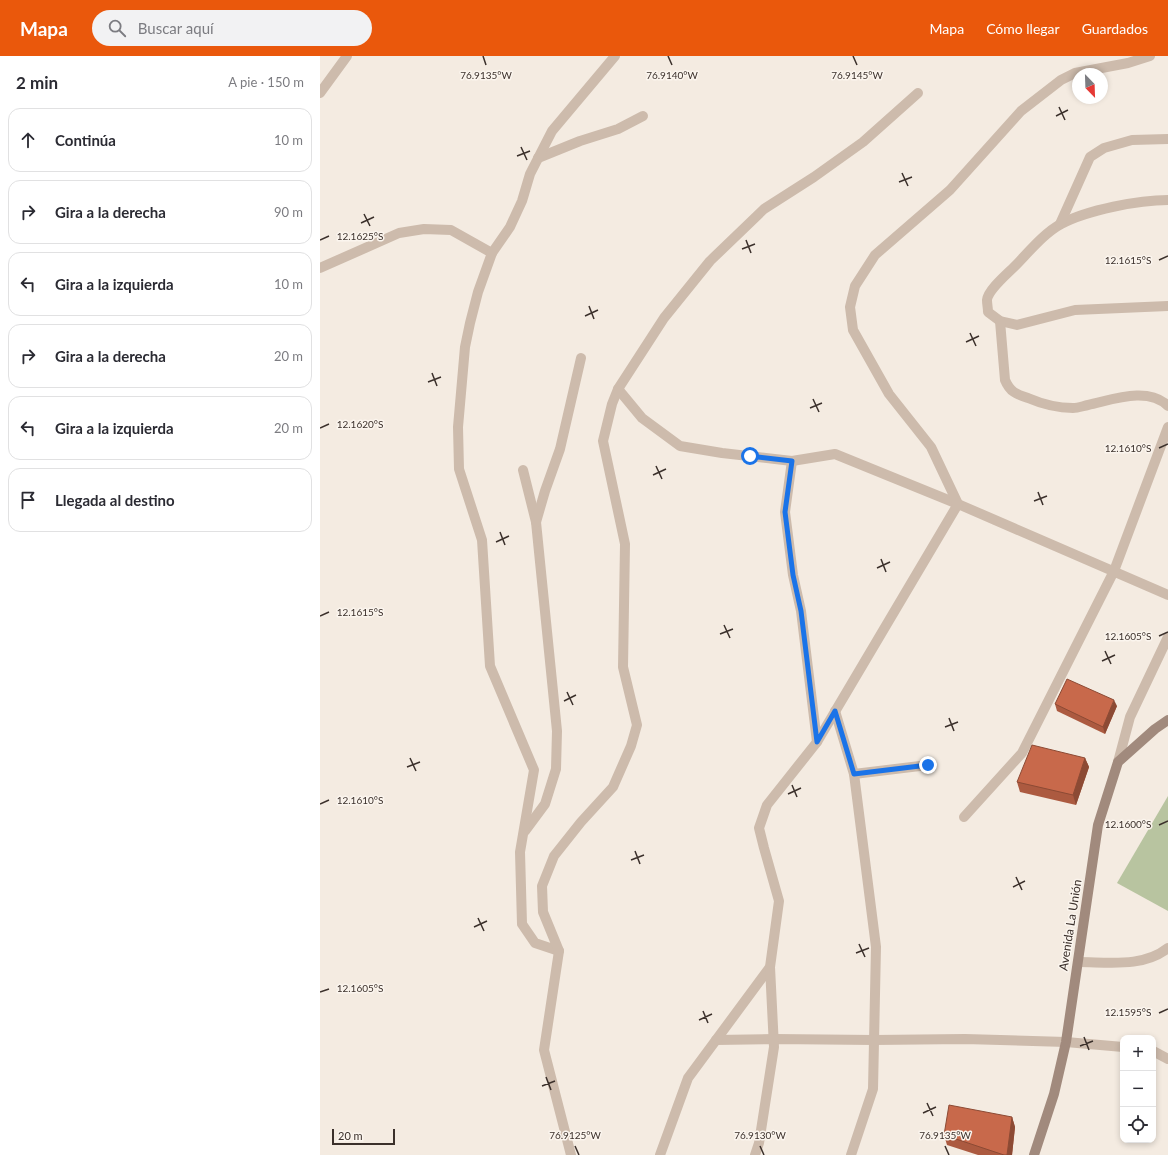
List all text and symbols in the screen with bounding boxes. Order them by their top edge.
search box [92,10,372,46]
text: Mapa [20,17,68,40]
icon: search [106,17,128,39]
text: Buscar aquí [138,19,214,37]
text: Mapa [930,20,964,37]
text: Cómo llegar [986,20,1060,37]
text: Guardados [1082,20,1148,37]
north arrow [1072,68,1108,104]
text: 76.9135°W [460,69,512,81]
text: 76.9140°W [646,69,698,81]
text: 76.9145°W [831,69,883,81]
text: 2 min [16,72,58,93]
text: A pie · 150 m [228,74,304,90]
icon: ahead [17,129,39,151]
text: Continúa [55,131,116,149]
text: 10 m [274,132,303,148]
icon: right [17,201,39,223]
text: Gira a la derecha [55,203,166,221]
text: 90 m [274,204,303,220]
text: 12.1625°S [337,230,383,242]
text: 12.1615°S [1105,254,1151,266]
icon: left [17,273,39,295]
text: Gira a la izquierda [55,275,174,293]
text: 10 m [274,276,303,292]
icon: right [17,345,39,367]
text: Gira a la derecha [55,347,166,365]
text: 20 m [274,348,303,364]
icon: left [17,417,39,439]
text: 12.1620°S [337,418,383,430]
text: Gira a la izquierda [55,419,174,437]
text: 20 m [274,420,303,436]
text: 12.1610°S [1105,442,1151,454]
route start [741,447,759,465]
icon: arrive [17,489,39,511]
text: Llegada al destino [55,491,175,509]
text: 12.1615°S [337,606,383,618]
text: 12.1605°S [1105,630,1151,642]
route end [919,756,937,774]
text: 12.1610°S [337,794,383,806]
text: 12.1600°S [1105,818,1151,830]
street label: Avenida La Unión [1055,878,1085,972]
text: 12.1605°S [337,982,383,994]
text: 12.1595°S [1105,1006,1151,1018]
map controls [1120,1035,1156,1143]
button: + [1120,1035,1156,1071]
button: − [1120,1071,1156,1107]
button: locate [1120,1107,1156,1143]
scale bar [332,1127,395,1146]
text: 20 m [338,1129,363,1142]
text: 76.9125°W [549,1129,601,1141]
text: 76.9130°W [734,1129,786,1141]
text: 76.9135°W [919,1129,971,1141]

